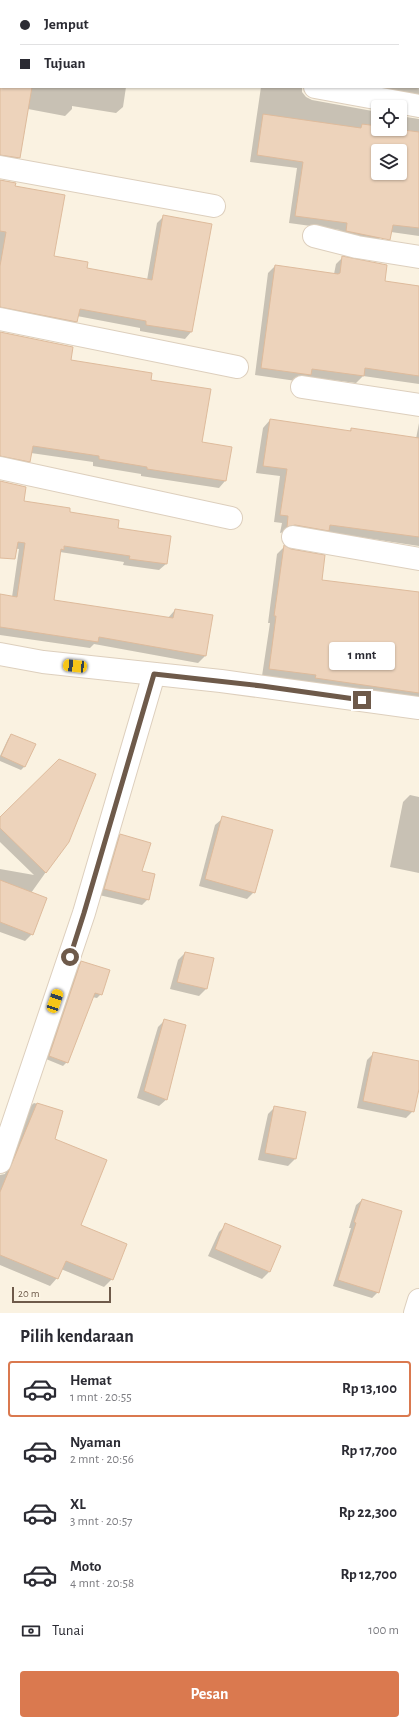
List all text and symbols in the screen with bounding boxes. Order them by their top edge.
text: Jemput [44,17,89,32]
text: Tujuan [44,56,86,71]
map controls [371,100,407,180]
button: locate [371,100,407,136]
button: layers [371,144,407,180]
callout: 1 mnt [329,642,395,670]
text: 1 mnt [348,649,376,662]
car [62,659,88,673]
route end [353,691,371,709]
route start [61,948,79,966]
car [45,988,65,1014]
scale bar [12,1285,111,1304]
text: 20 m [18,1288,39,1299]
text: Pilih kendaraan [20,1328,134,1346]
icon: car [22,1371,58,1407]
text: Hemat [70,1373,112,1388]
text: Rp 13,100 [342,1381,397,1396]
text: 1 mnt · 20:55 [70,1391,132,1404]
icon: car [22,1433,58,1469]
text: Nyaman [70,1435,121,1450]
text: Rp 17,700 [341,1443,397,1458]
text: 2 mnt · 20:56 [70,1453,134,1466]
icon: car [22,1495,58,1531]
text: XL [70,1497,86,1512]
text: Rp 22,300 [339,1505,397,1520]
text: 3 mnt · 20:57 [70,1515,133,1528]
icon: car [22,1557,58,1593]
text: Moto [70,1559,102,1574]
text: Rp 12,700 [340,1567,397,1582]
text: 4 mnt · 20:58 [70,1577,134,1590]
icon: cash [20,1620,42,1642]
text: Tunai [52,1623,84,1638]
text: 100 m [368,1624,399,1637]
button: Pesan [20,1671,399,1717]

